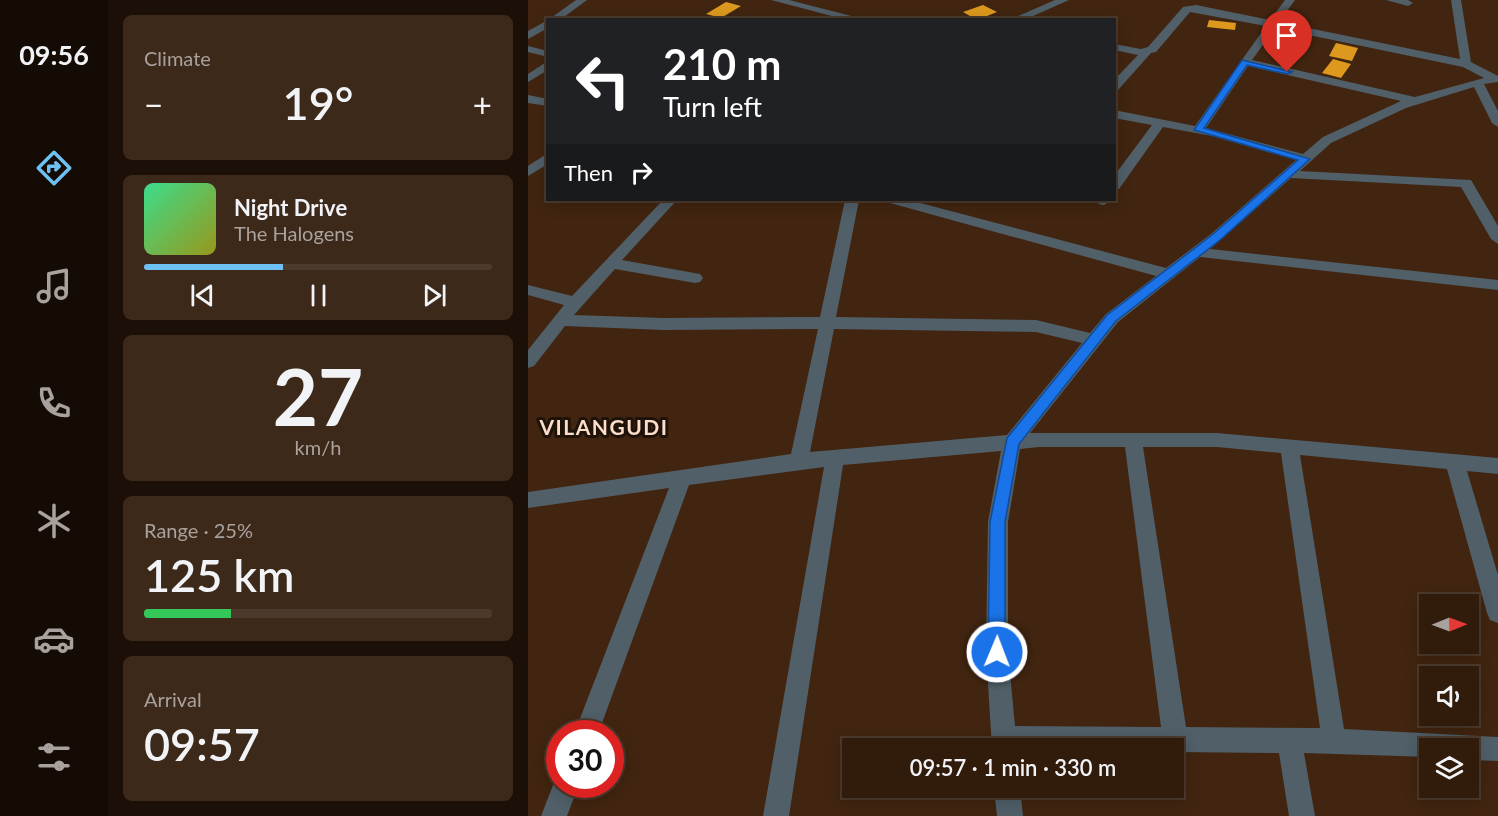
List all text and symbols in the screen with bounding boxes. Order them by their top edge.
pin [1261,10,1312,72]
icon: arrive [1270,19,1303,52]
text: 09:56 [19,38,89,71]
text: 210 m [663,39,781,89]
icon: left [564,42,642,120]
text: Climate [144,46,211,70]
text: 19° [283,76,353,130]
text: − [144,84,163,124]
text: + [473,84,492,124]
text: Turn left [663,90,762,123]
icon: directions [33,147,75,189]
icon: right [625,156,658,189]
text: Then [564,159,613,186]
text: Night Drive [234,194,347,221]
text: The Halogens [234,221,354,245]
icon: music [33,265,75,307]
icon: previous [186,279,219,312]
icon: pause [302,279,335,312]
icon: next [418,279,451,312]
text: 27 [273,349,363,443]
icon: phone [33,382,75,424]
district label: VILANGUDI [538,414,669,439]
text: km/h [295,435,341,459]
icon: climate [33,500,75,542]
text: Range · 25% [144,518,253,542]
text: 125 km [144,548,294,602]
north arrow [1419,594,1479,654]
map controls [1419,594,1479,798]
icon: car [33,618,75,660]
position arrow [965,620,1029,684]
button: sound [1419,666,1479,726]
text: Arrival [144,687,202,711]
text: 09:57 [144,717,260,771]
speed limit sign: 30 [546,720,624,798]
icon: filters [33,736,75,778]
button: layers [1419,738,1479,798]
text: 09:57 · 1 min · 330 m [910,754,1116,781]

